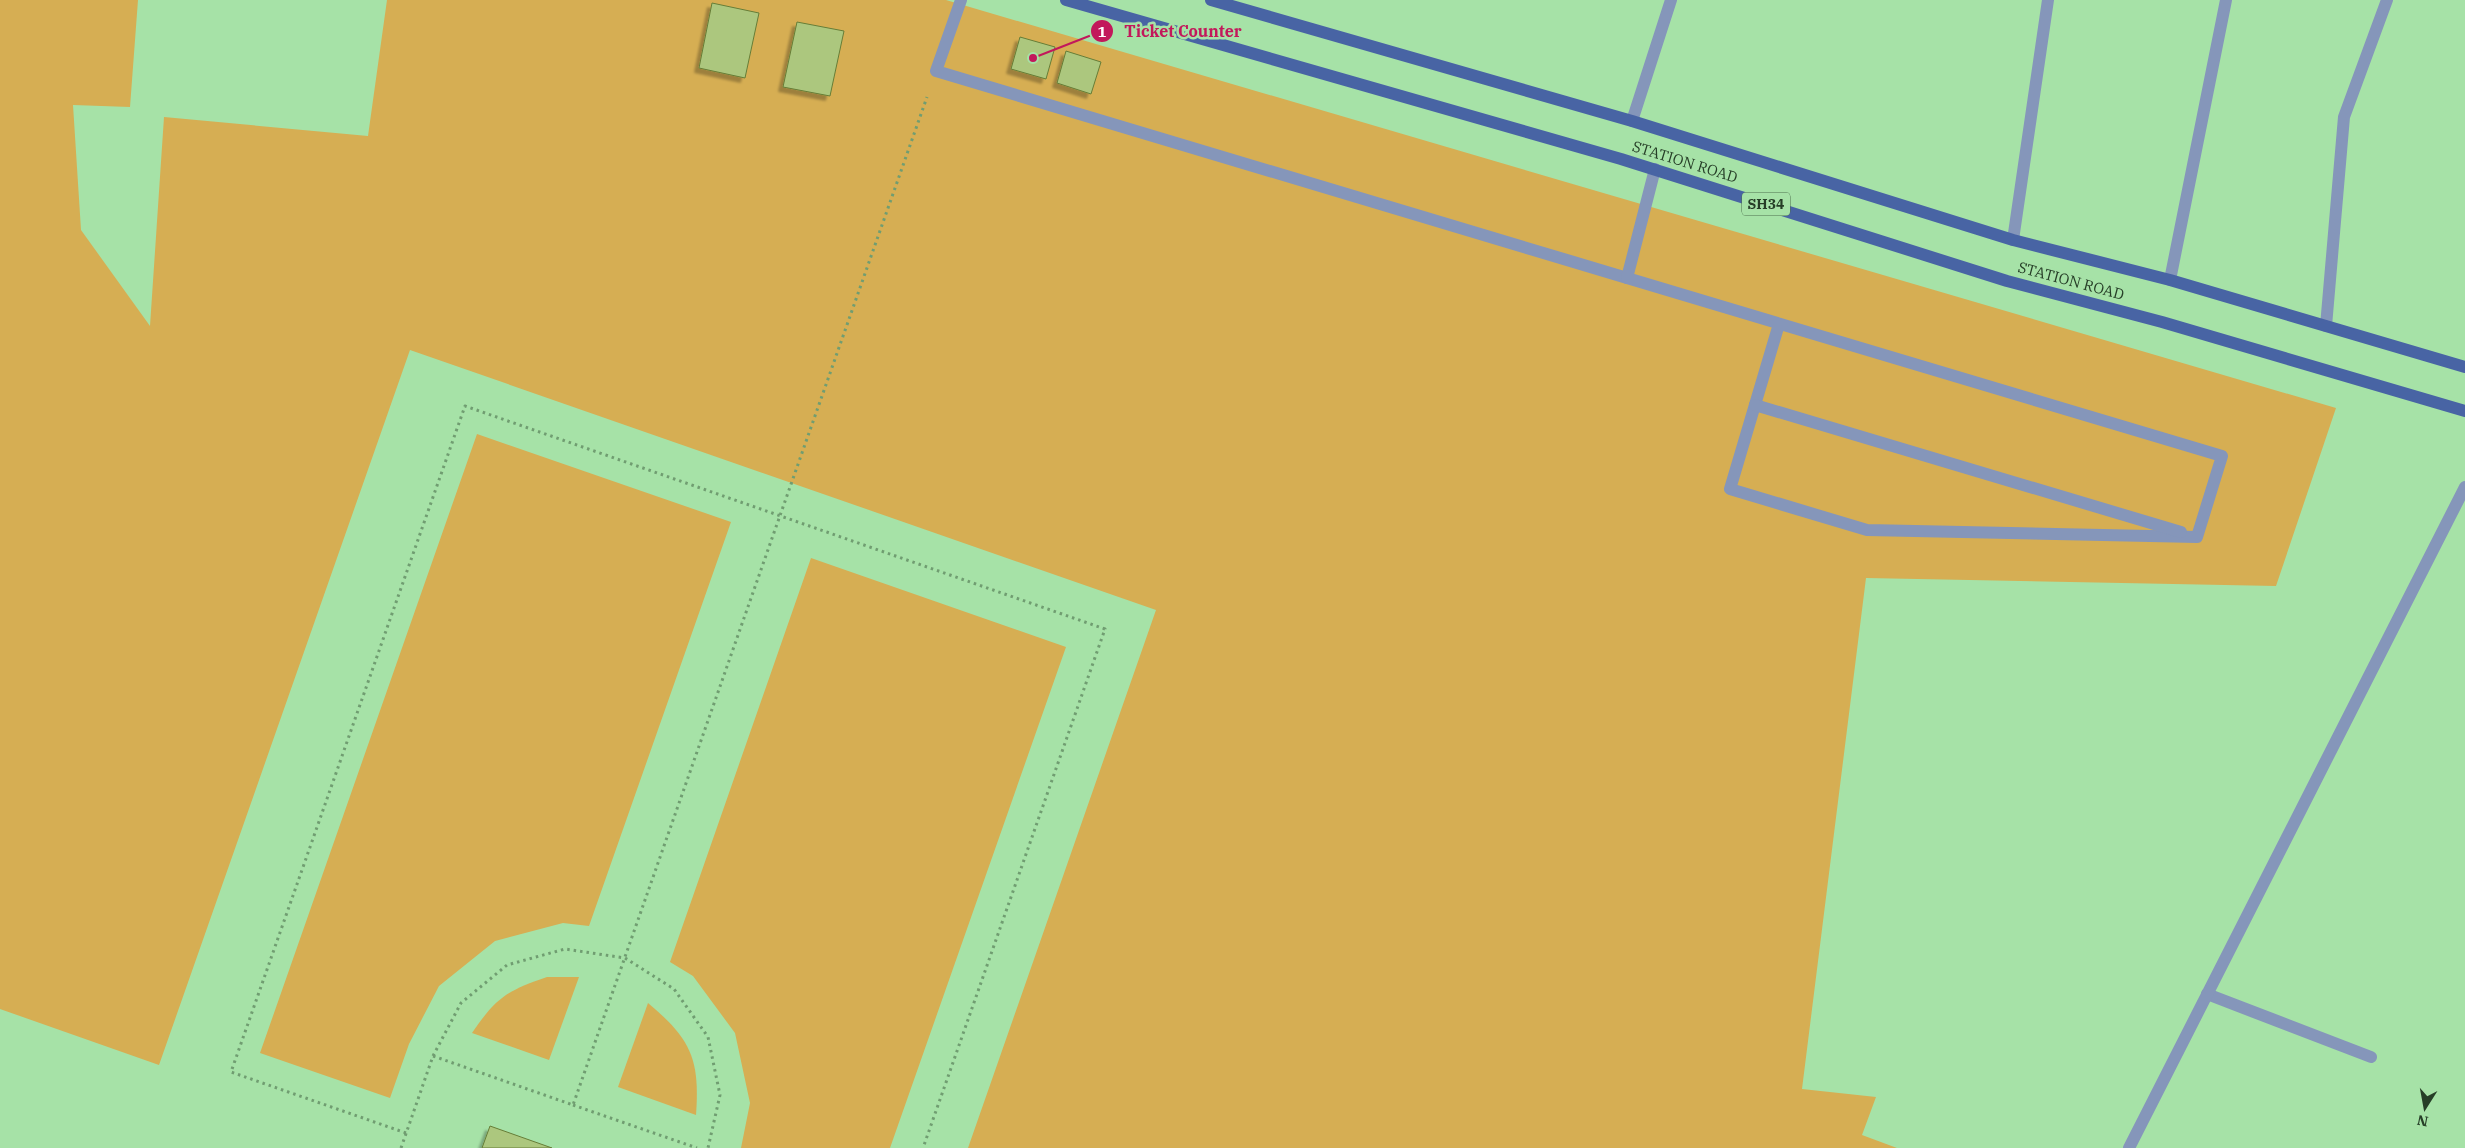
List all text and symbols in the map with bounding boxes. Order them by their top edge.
callout: Ticket Counter [1089,16,1252,47]
text: Ticket Counter [1124,21,1242,41]
text: 1 [1097,22,1107,41]
street label: STATION ROAD [1630,136,1740,187]
road number: SH34 [1742,192,1790,215]
street label: STATION ROAD [2016,257,2126,304]
north arrow [2400,1083,2450,1133]
text: N [2415,1111,2430,1131]

